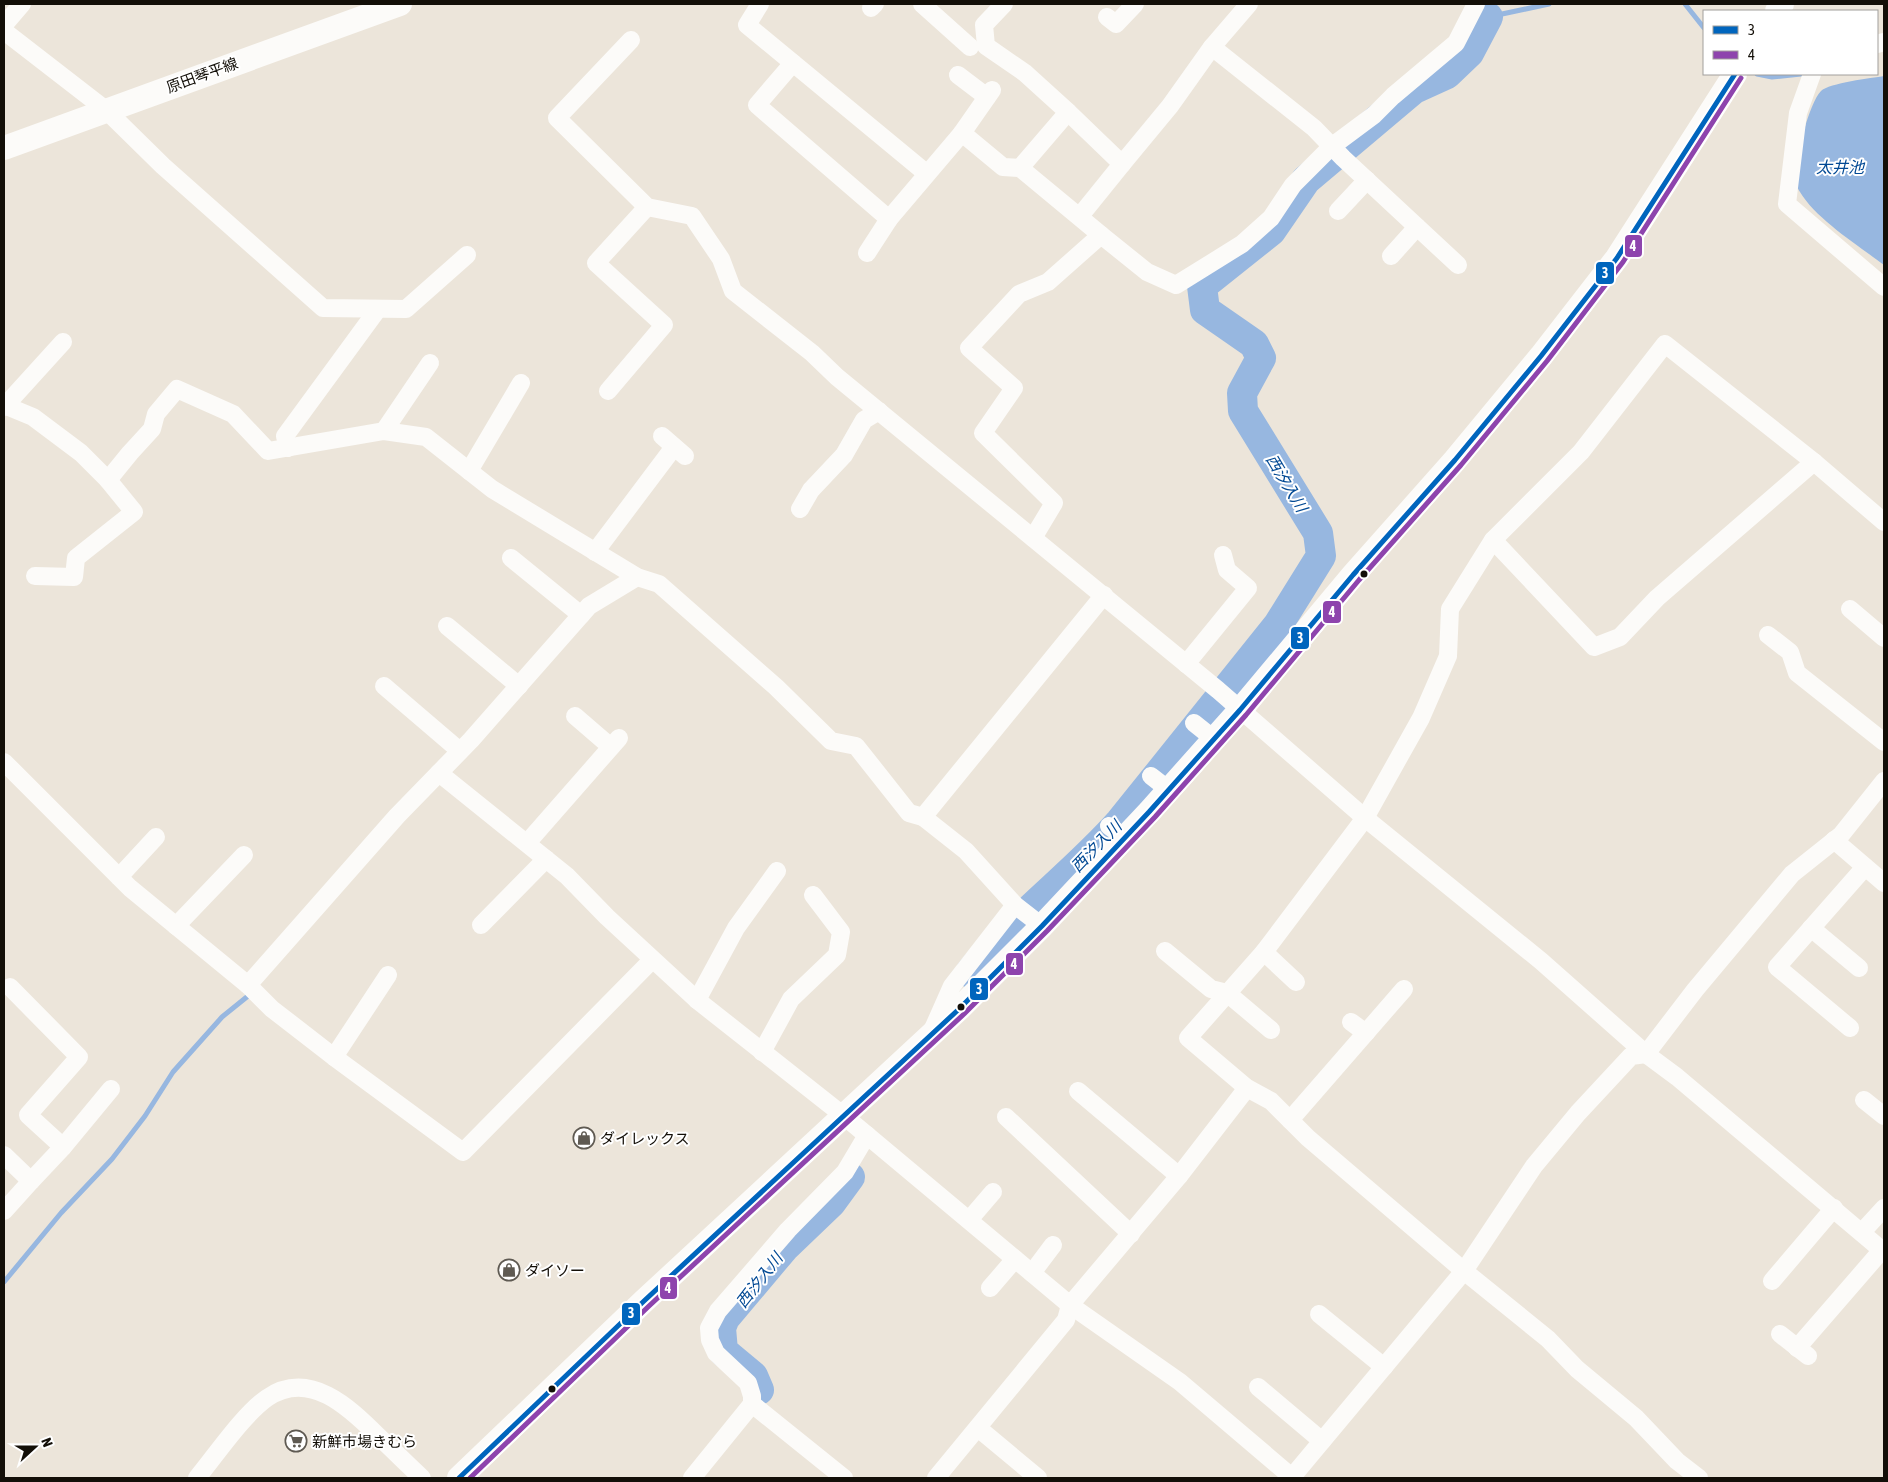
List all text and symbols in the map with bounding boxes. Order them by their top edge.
legend [1703,10,1878,75]
text: 3 [1748,21,1755,38]
text: 4 [1748,46,1755,63]
street label: 原田琴平線 [164,54,240,96]
water label: 太井池 [1816,158,1866,176]
line badge: 4 [1624,234,1643,258]
text: 4 [1629,238,1637,254]
line badge: 3 [1595,261,1615,285]
text: 3 [1602,265,1608,281]
water label: 西汐入川 [1263,451,1312,517]
unlabelled marker [1359,569,1369,579]
line badge: 4 [1322,600,1342,624]
text: 4 [1328,604,1336,620]
line badge: 3 [1290,626,1310,650]
text: 3 [1297,630,1303,646]
water label: 西汐入川 [1067,815,1126,875]
line badge: 4 [1005,952,1024,976]
text: 4 [1010,956,1018,972]
line badge: 3 [969,977,989,1001]
text: 3 [976,981,982,997]
unlabelled marker [956,1002,966,1012]
shop icon: ダイレックス [572,1126,596,1150]
place label: ダイレックス [600,1130,690,1147]
water label: 西汐入川 [732,1248,787,1311]
shop icon: ダイソー [497,1258,521,1282]
place label: ダイソー [525,1262,585,1279]
line badge: 4 [659,1276,678,1300]
text: 4 [664,1280,672,1296]
line badge: 3 [621,1302,641,1326]
text: 3 [628,1305,634,1321]
unlabelled marker [547,1384,557,1394]
north arrow [10,1422,60,1472]
supermarket icon: 新鮮市場きむら [284,1429,308,1453]
place label: 新鮮市場きむら [312,1433,417,1450]
text: N [38,1436,56,1449]

